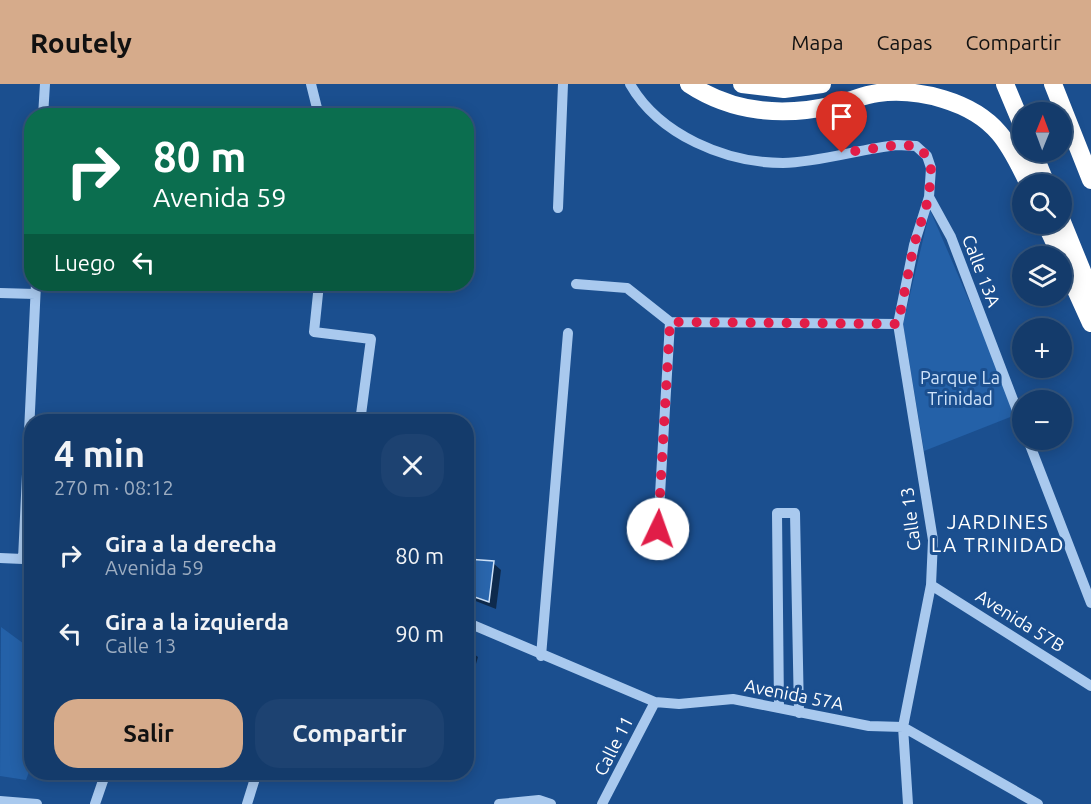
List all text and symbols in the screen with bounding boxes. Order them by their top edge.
text: Routely [30,27,132,58]
text: Mapa [791,30,843,54]
text: Capas [876,30,932,54]
text: Compartir [965,30,1061,54]
pin [816,91,867,153]
icon: arrive [825,100,858,133]
north arrow [1012,102,1072,162]
map controls [1012,102,1072,450]
icon: right [54,132,132,210]
text: 80 m [153,133,247,180]
button: search [1012,174,1072,234]
text: Avenida 59 [153,182,287,212]
street label: Calle 13A [959,232,1005,310]
icon: left [127,246,160,279]
button: layers [1012,246,1072,306]
text: Luego [54,250,115,275]
button: + [1012,318,1072,378]
park label: Parque La Trinidad [920,367,1000,408]
button: − [1012,390,1072,450]
text: 4 min [54,433,145,474]
button: close [381,434,444,497]
text: 270 m · 08:12 [54,476,174,499]
street label: Calle 13 [896,486,924,552]
position arrow [626,497,690,561]
district label: JARDINES LA TRINIDAD [931,510,1065,556]
text: Gira a la derecha [105,531,277,556]
icon: right [54,539,87,572]
text: 80 m [395,543,444,568]
text: Avenida 59 [105,556,204,579]
street label: Avenida 57B [973,585,1068,655]
text: Gira a la izquierda [105,609,289,634]
icon: left [54,617,87,650]
text: 90 m [395,621,444,646]
text: Calle 13 [105,634,176,657]
street label: Avenida 57A [743,675,846,713]
button: Salir [54,699,243,768]
button: Compartir [255,699,444,768]
street label: Calle 11 [590,712,637,779]

